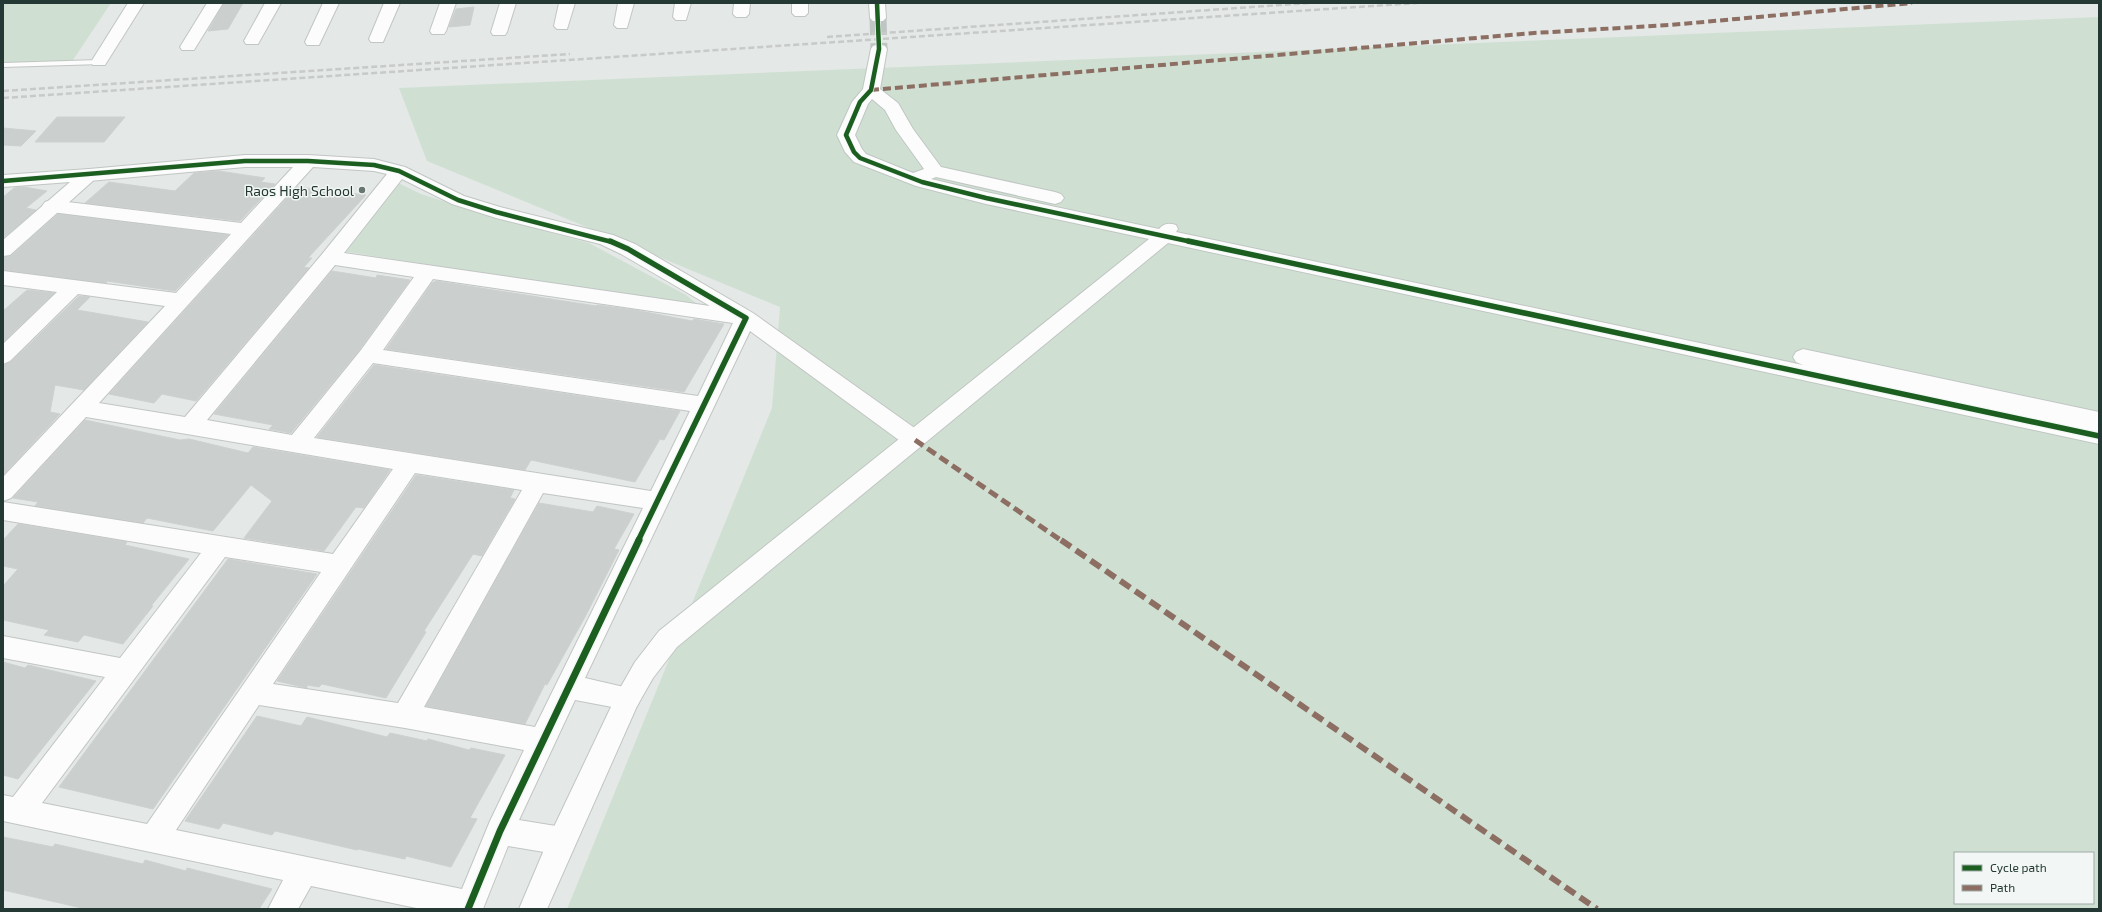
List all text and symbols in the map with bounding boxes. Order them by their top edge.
place label: Raos High School [245,182,355,199]
marker: Raos High School [357,185,367,195]
legend [1954,852,2094,904]
text: Cycle path [1990,860,2047,874]
text: Path [1990,880,2015,894]

